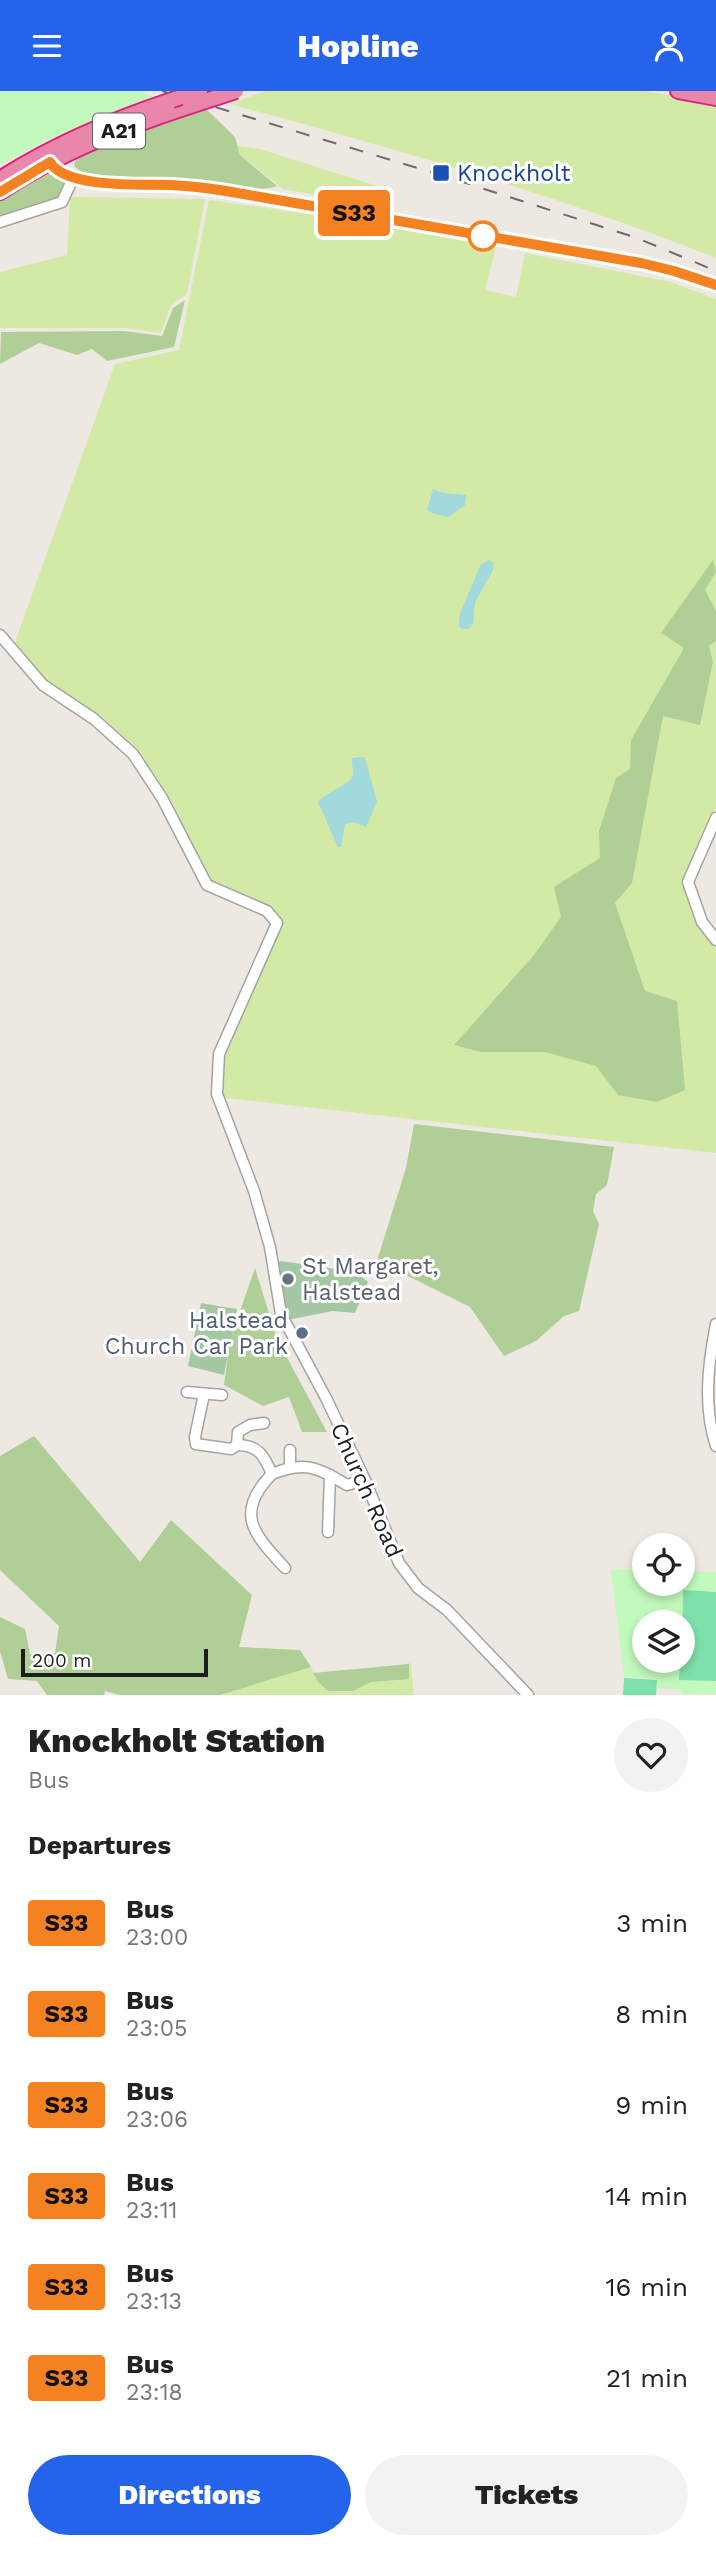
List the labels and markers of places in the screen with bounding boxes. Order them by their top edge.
place label: Knockholt [457,160,571,187]
marker: Knockholt [431,163,451,183]
unlabelled marker [468,221,498,251]
place label: St Margaret, Halstead [302,1253,439,1306]
marker: St Margaret, Halstead [280,1271,296,1287]
place label: Halstead Church Car Park [105,1307,288,1360]
marker: Halstead Church Car Park [294,1325,310,1341]

